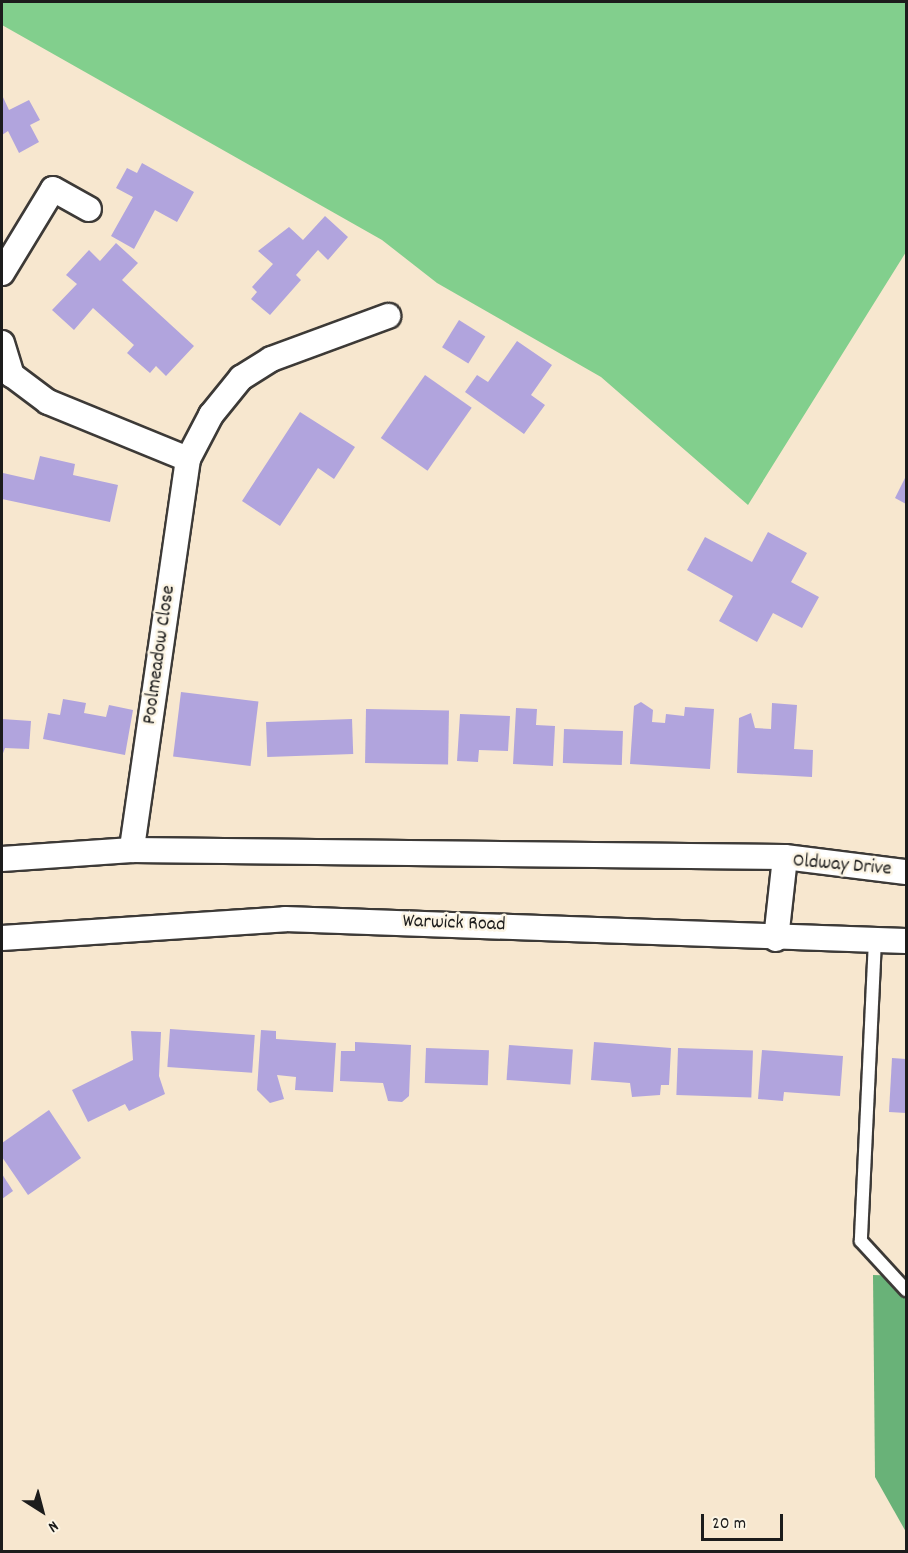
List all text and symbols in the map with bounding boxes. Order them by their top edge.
street label: Poolmeadow Close [138,584,182,726]
street label: Oldway Drive [792,850,892,882]
street label: Warwick Road [402,910,506,938]
north arrow [12,1481,72,1541]
scale bar [704,1502,786,1540]
text: 20 m [712,1512,746,1537]
text: N [43,1514,63,1538]

